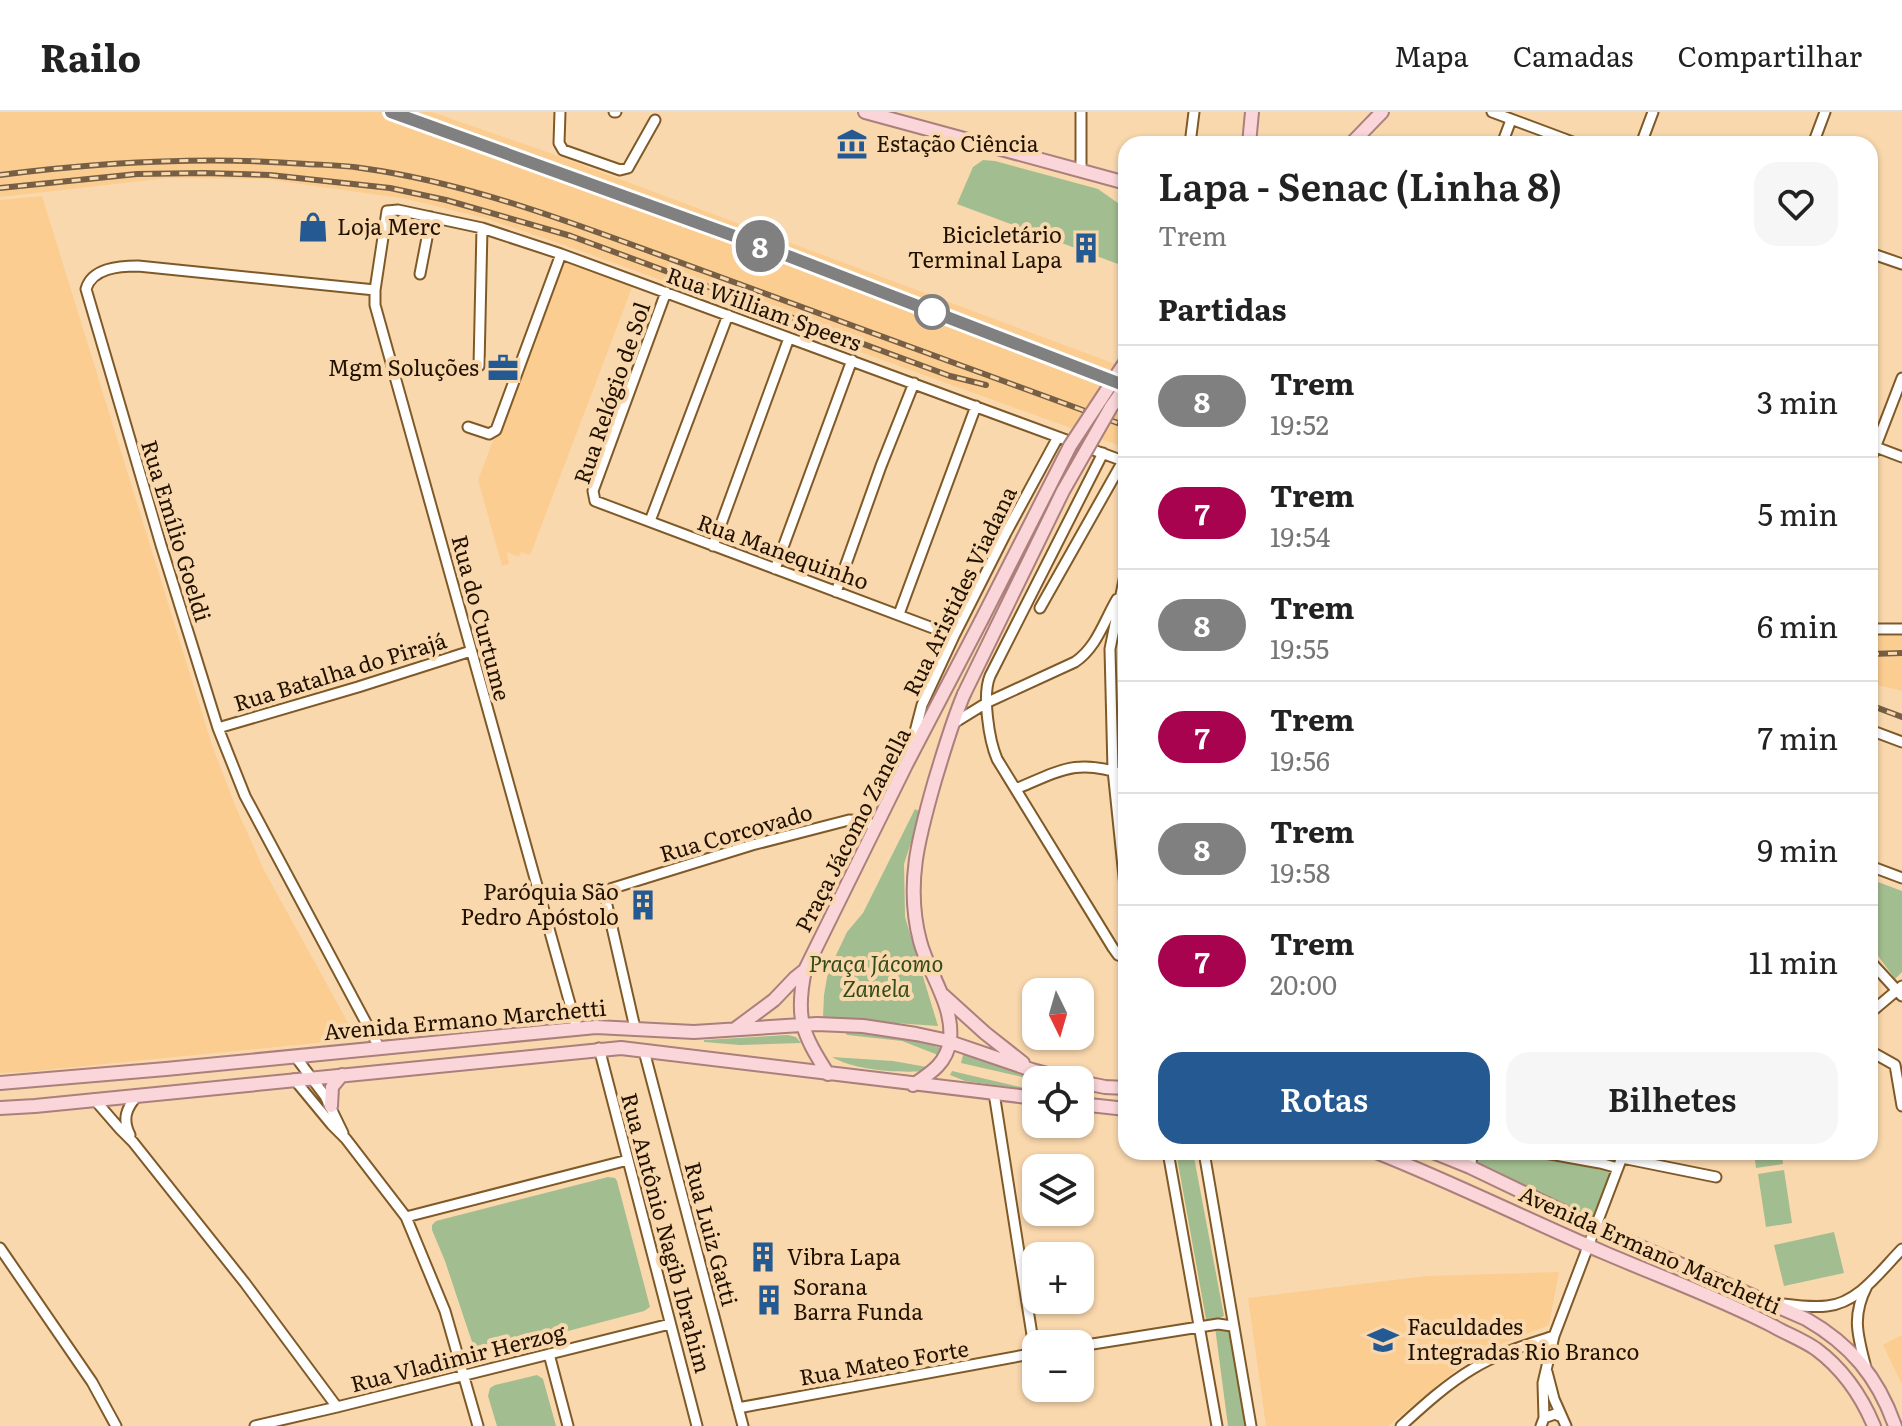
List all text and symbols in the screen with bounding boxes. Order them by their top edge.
text: Railo [40,27,141,84]
text: Mapa [1394,34,1469,76]
text: Camadas [1513,34,1633,76]
text: Compartilhar [1677,34,1862,76]
place label: Estação Ciência [876,126,1039,159]
museum icon: Estação Ciência [835,127,869,161]
text: Lapa - Senac (Linha 8) [1158,156,1562,213]
button: heart [1754,162,1838,246]
place label: Loja Merc [337,209,441,242]
shop icon: Loja Merc [296,210,330,244]
text: Trem [1158,215,1227,254]
place label: Bicicletário Terminal Lapa [908,217,1062,275]
line badge: 8 [734,220,786,272]
text: 8 [752,225,768,267]
building icon: Bicicletário Terminal Lapa [1069,231,1103,265]
street label: Rua William Speers [662,257,867,358]
text: Partidas [1158,286,1287,330]
unlabelled marker [915,295,949,329]
street label: Rua Relógio de Sol [564,297,657,488]
place label: Mgm Soluções [328,350,479,383]
office icon: Mgm Soluções [486,351,520,385]
text: Trem [1270,360,1355,404]
text: 3 min [1757,379,1838,423]
text: 8 [1194,380,1210,422]
text: 19:52 [1270,404,1329,443]
street label: Rua Emílio Goeldi [134,436,221,625]
text: Trem [1270,472,1355,516]
street label: Rua Aristides Viadana [893,480,1024,701]
text: 5 min [1758,491,1838,535]
text: 7 [1194,492,1210,534]
street label: Rua Manequinho [693,504,874,597]
text: 19:54 [1270,516,1330,555]
street label: Rua do Curtume [444,531,520,704]
text: Trem [1270,584,1355,628]
text: 6 min [1757,603,1838,647]
text: 8 [1194,604,1210,646]
street label: Rua Batalha do Pirajá [229,622,450,719]
text: 19:55 [1270,628,1329,667]
text: Trem [1270,696,1355,740]
text: 7 min [1758,715,1838,759]
text: 7 [1194,716,1210,758]
street label: Praça Jácomo Zanella [786,721,918,937]
text: 19:56 [1270,740,1330,779]
street label: Rua Corcovado [655,794,816,869]
text: Trem [1270,808,1355,852]
text: 9 min [1757,827,1838,871]
text: 8 [1194,828,1210,870]
text: 19:58 [1270,852,1330,891]
place label: Paróquia São Pedro Apóstolo [461,874,619,932]
building icon: Paróquia São Pedro Apóstolo [626,888,660,922]
text: Trem [1270,920,1355,964]
text: 11 min [1749,939,1838,983]
text: 7 [1194,940,1210,982]
park label: Praça Jácomo Zanela [809,946,943,1004]
text: 20:00 [1270,964,1337,1003]
north arrow [1022,978,1094,1050]
map controls [1022,978,1094,1402]
street label: Avenida Ermano Marchetti [322,990,608,1047]
button: Rotas [1158,1052,1490,1144]
button: Bilhetes [1506,1052,1838,1144]
button: locate [1022,1066,1094,1138]
street label: Rua Antônio Nagib Ibrahim [614,1089,721,1377]
button: layers [1022,1154,1094,1226]
street label: Rua Luiz Gatti [677,1158,748,1309]
street label: Avenida Ermano Marchetti [1514,1176,1787,1321]
place label: Vibra Lapa [787,1239,901,1272]
building icon: Vibra Lapa [746,1240,780,1274]
button: + [1022,1242,1094,1314]
place label: Sorana Barra Funda [793,1269,923,1327]
building icon: Sorana Barra Funda [752,1283,786,1317]
place label: Faculdades Integradas Rio Branco [1407,1309,1639,1367]
street label: Rua Vladimir Herzog [347,1314,569,1399]
school or university icon: Faculdades Integradas Rio Branco [1366,1323,1400,1357]
street label: Rua Mateo Forte [796,1330,971,1393]
button: − [1022,1330,1094,1402]

